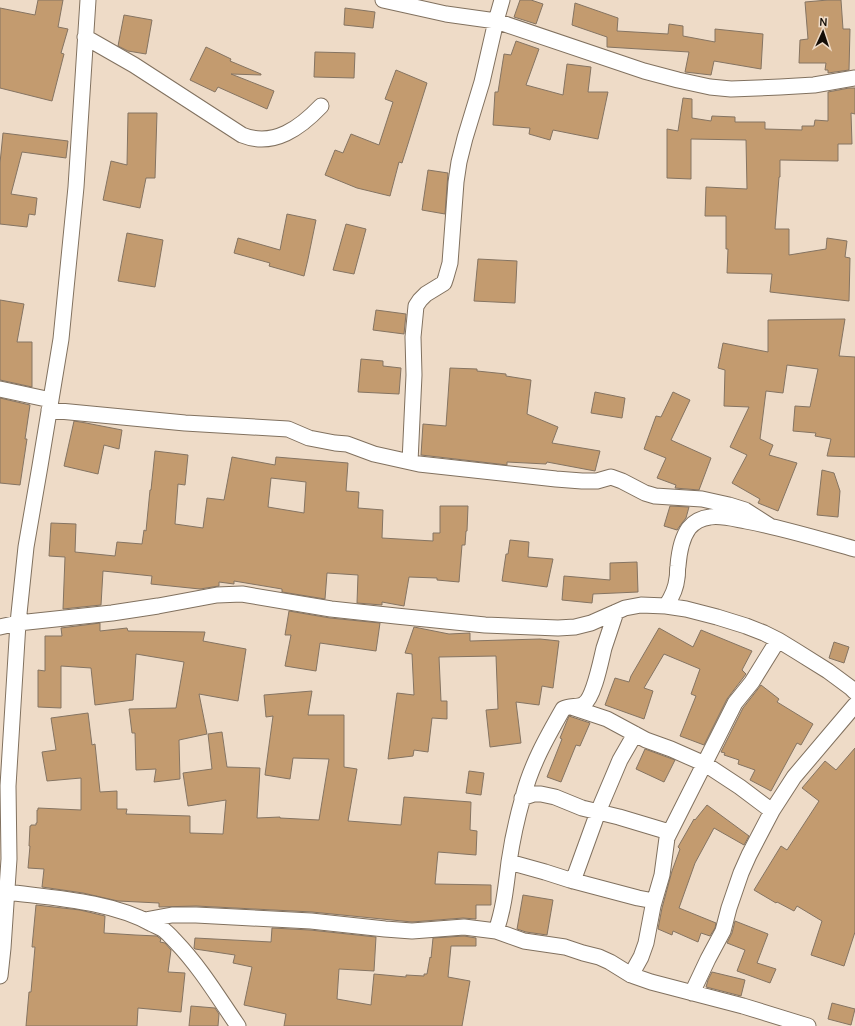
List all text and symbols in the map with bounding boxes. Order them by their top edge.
north arrow [803,12,843,52]
text: N [819,14,828,29]

